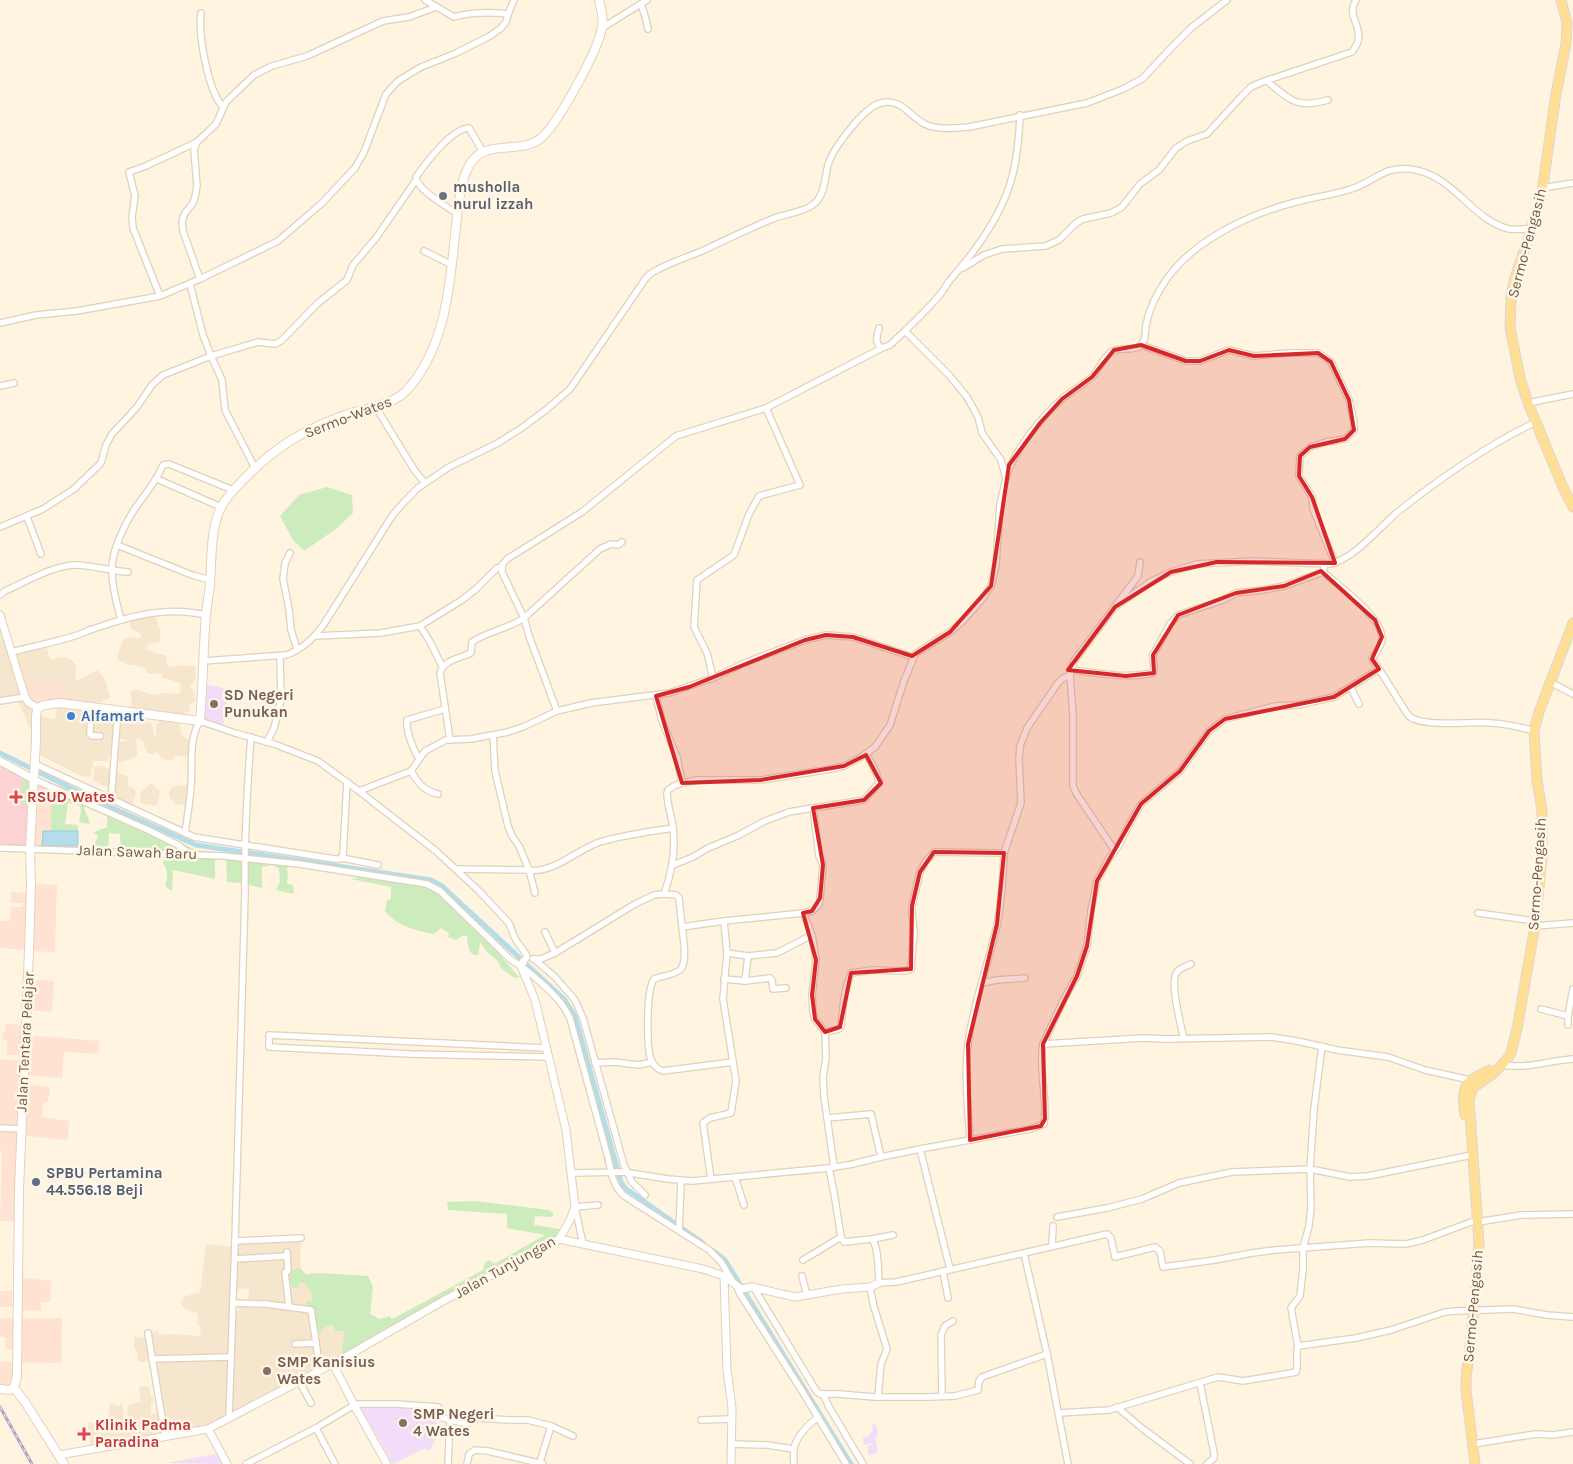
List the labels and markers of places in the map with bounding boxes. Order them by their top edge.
place label: musholla nurul izzah [453,178,533,213]
marker: musholla nurul izzah [437,190,449,202]
place label: SD Negeri Punukan [224,686,294,721]
marker: SD Negeri Punukan [208,698,220,710]
place label: Alfamart [81,707,144,725]
marker: Alfamart [65,710,77,722]
place label: RSUD Wates [27,788,115,806]
marker: RSUD Wates [9,790,23,804]
place label: SPBU Pertamina 44.556.18 Beji [46,1164,163,1199]
marker: SPBU Pertamina 44.556.18 Beji [30,1176,42,1188]
place label: SMP Kanisius Wates [277,1353,375,1388]
marker: SMP Kanisius Wates [261,1365,273,1377]
place label: SMP Negeri 4 Wates [413,1405,494,1440]
place label: Klinik Padma Paradina [95,1416,191,1451]
marker: SMP Negeri 4 Wates [397,1417,409,1429]
marker: Klinik Padma Paradina [77,1427,91,1441]

